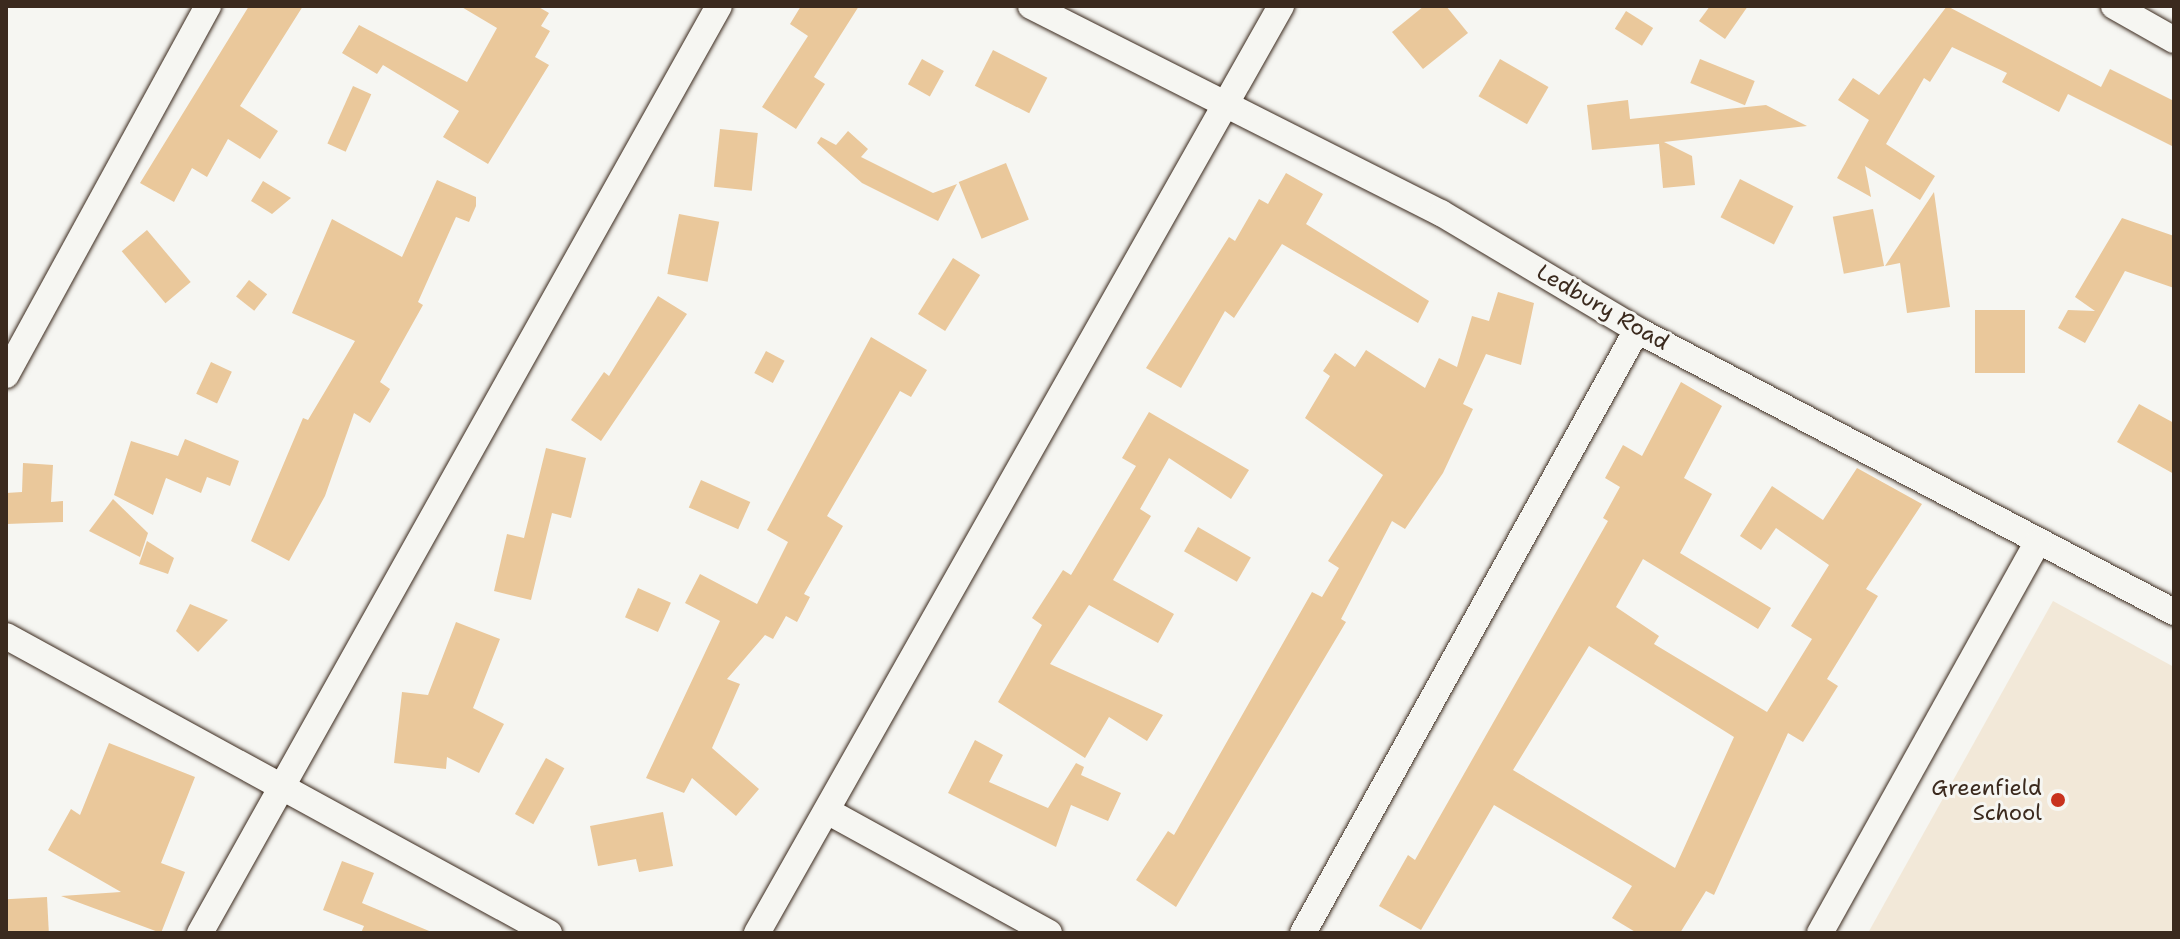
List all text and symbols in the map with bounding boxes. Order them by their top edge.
street label: Ledbury Road [1532,258,1674,356]
place label: Greenfield School [1931,774,2042,826]
marker: Greenfield School [2049,791,2067,809]

